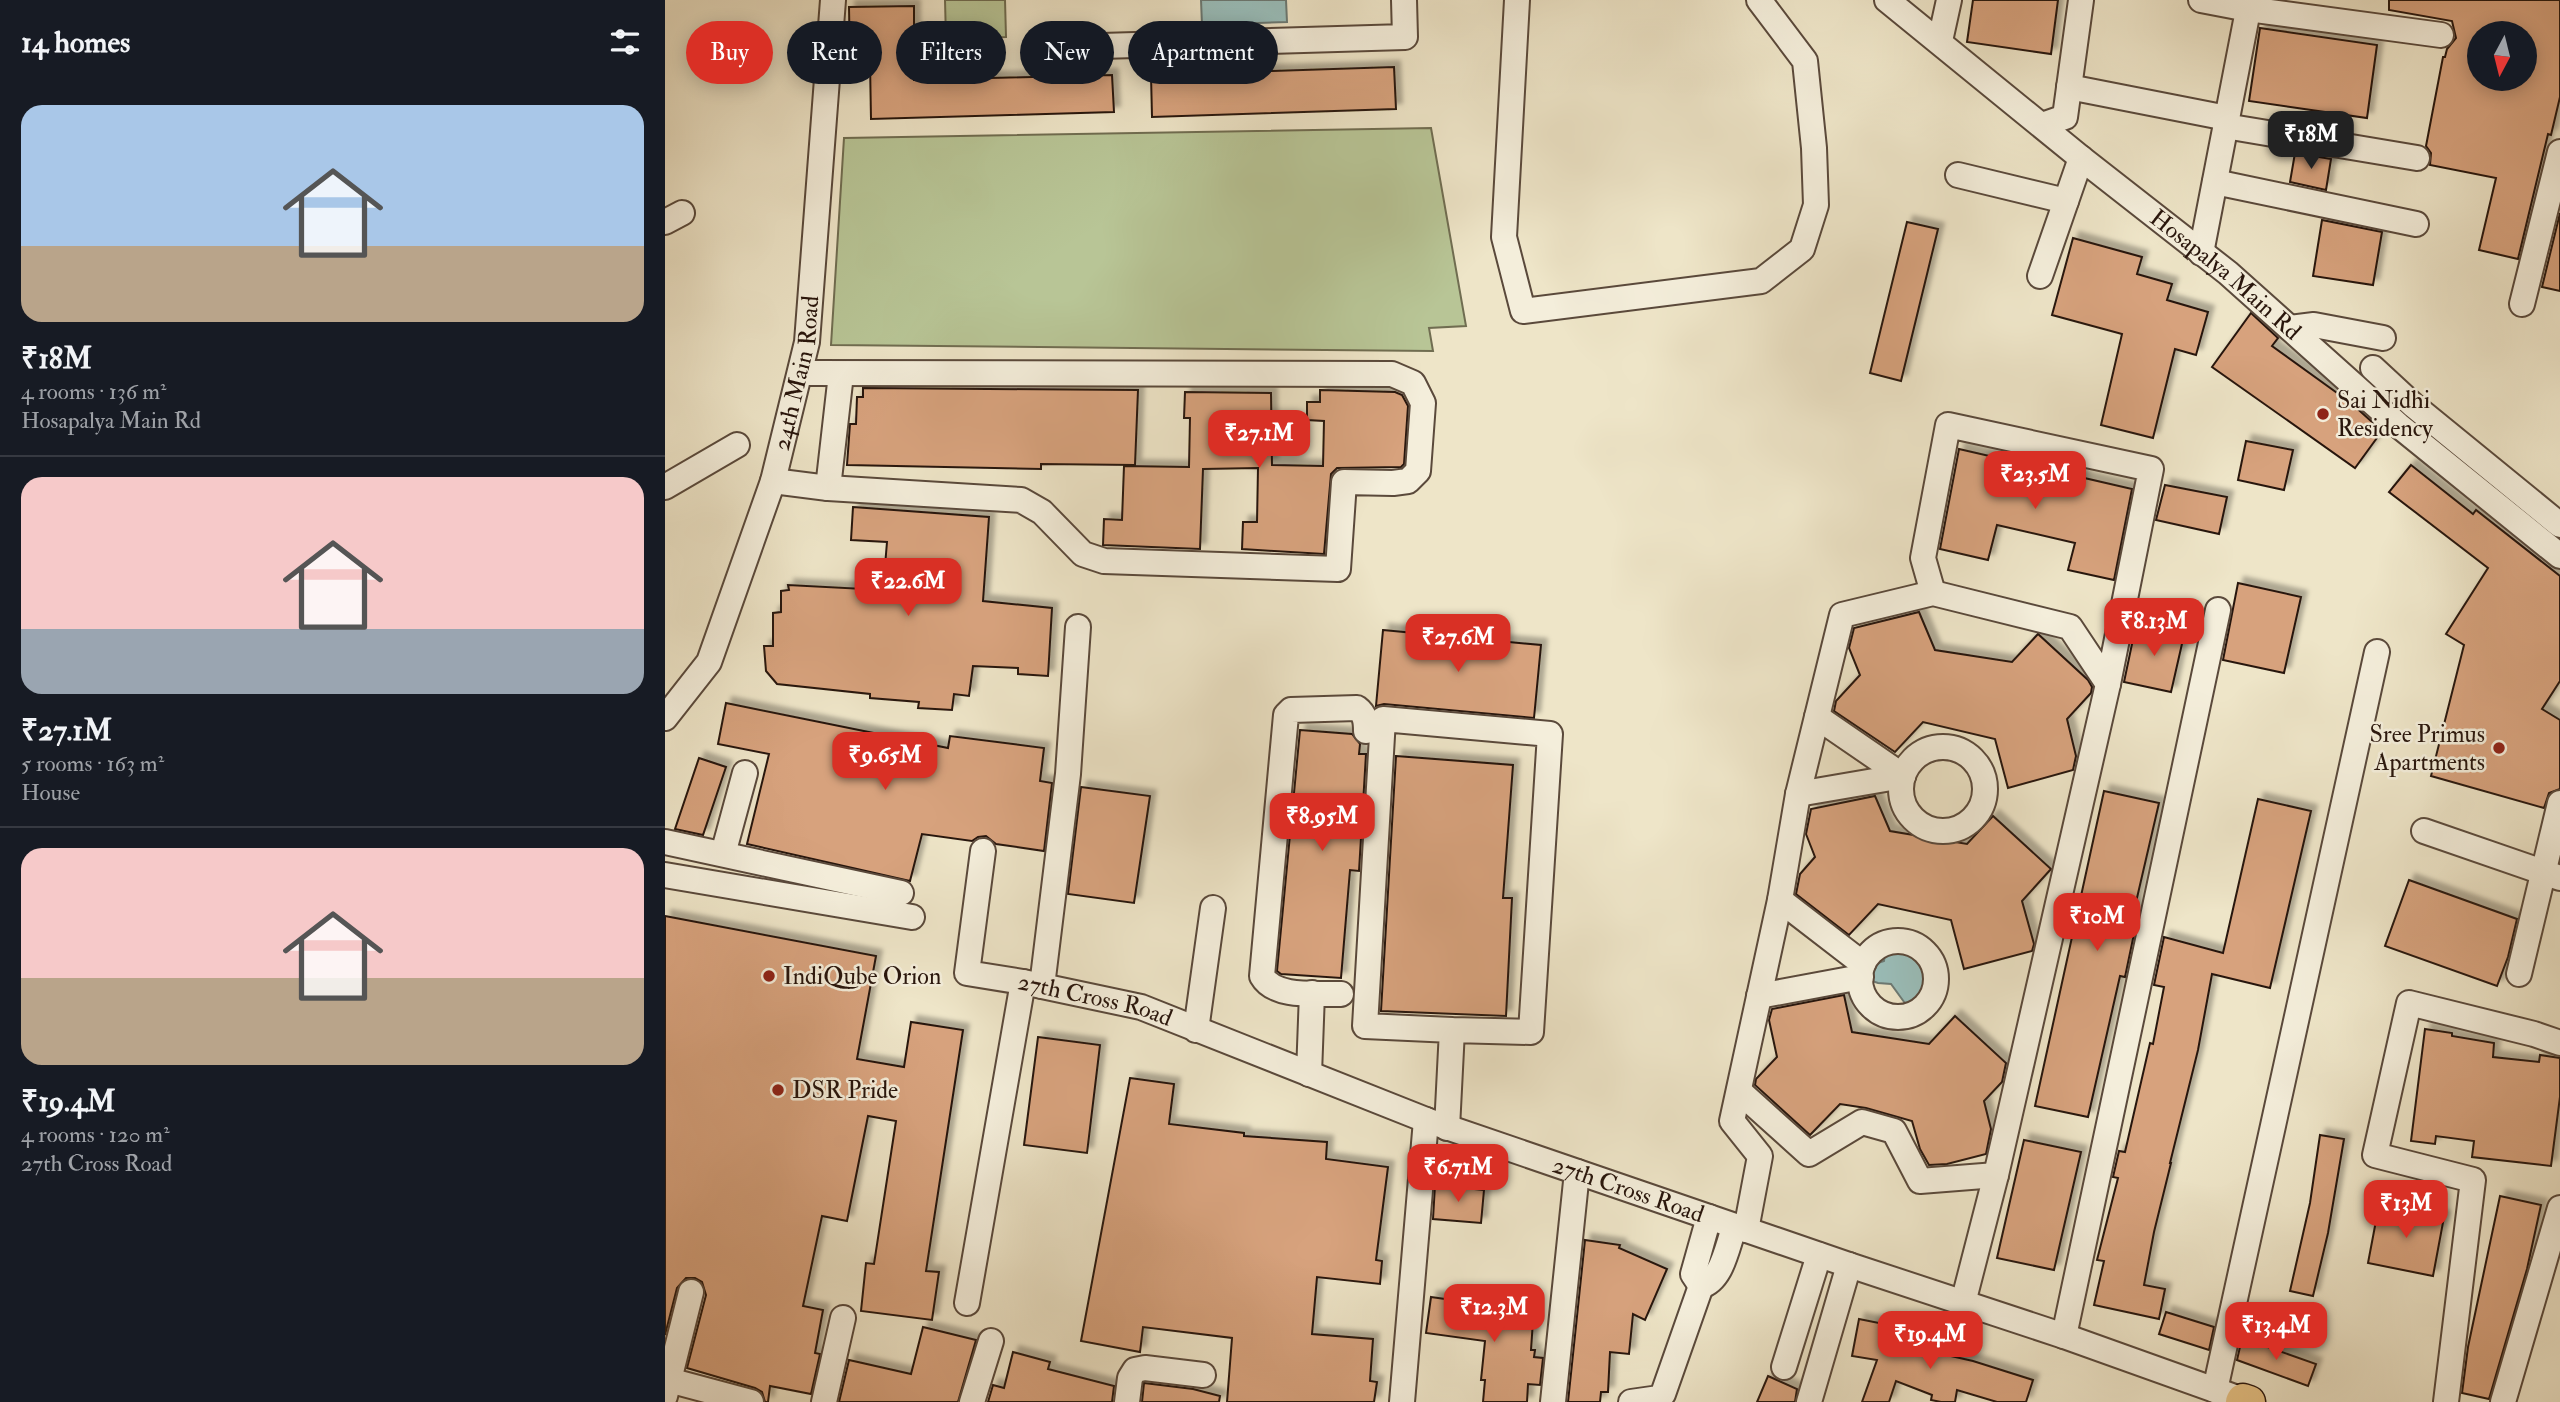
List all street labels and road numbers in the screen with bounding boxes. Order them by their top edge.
street label: Hosapalya Main Rd [2144,202,2308,347]
street label: 24th Main Road [766,294,826,454]
street label: 27th Cross Road [1015,966,1177,1034]
street label: 27th Cross Road [1549,1149,1708,1230]

